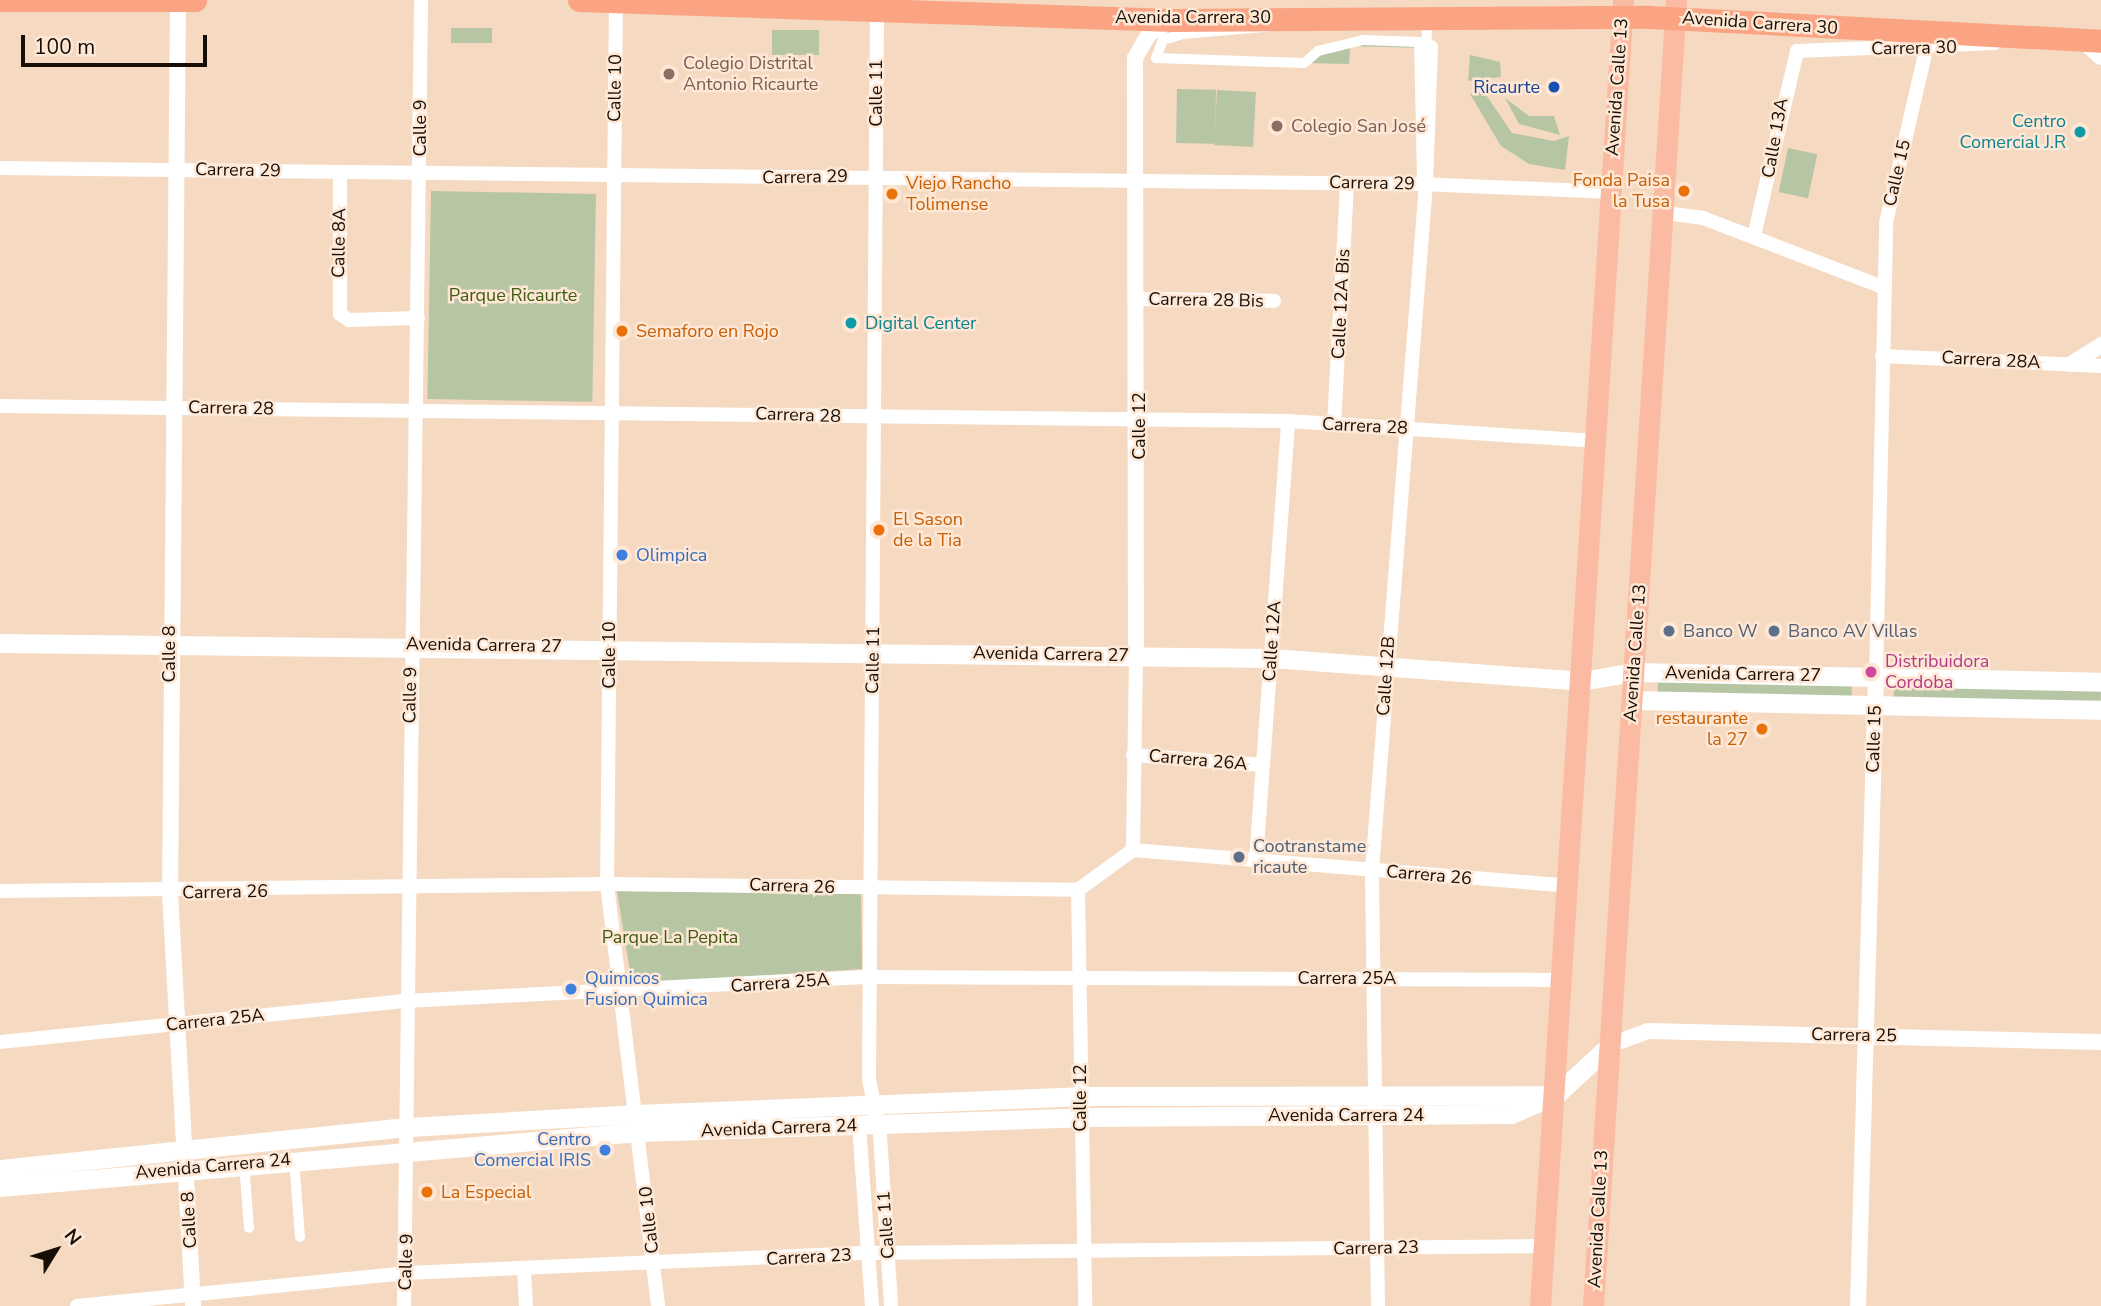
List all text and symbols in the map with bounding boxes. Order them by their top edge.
street label: Avenida Carrera 30 [1115,6,1271,28]
street label: Avenida Carrera 30 [1681,7,1839,39]
street label: Avenida Calle 13 [1601,17,1633,157]
scale bar [24,21,210,65]
text: 100 m [34,33,95,61]
street label: Carrera 30 [1871,36,1957,60]
place label: Colegio Distrital Antonio Ricaurte [683,53,818,96]
street label: Calle 10 [604,54,626,122]
street label: Calle 11 [865,59,887,127]
marker: Colegio Distrital Antonio Ricaurte [661,66,677,82]
place label: Ricaurte [1473,76,1540,98]
marker: Ricaurte [1546,79,1562,95]
street label: Calle 13A [1757,96,1793,180]
street label: Calle 9 [409,100,431,156]
place label: Centro Comercial J.R [1959,111,2066,154]
place label: Colegio San José [1291,115,1426,137]
marker: Colegio San José [1269,118,1285,134]
marker: Centro Comercial J.R [2072,124,2088,140]
street label: Calle 15 [1879,138,1915,208]
street label: Carrera 29 [195,158,281,182]
street label: Carrera 29 [762,165,848,189]
place label: Fonda Paisa la Tusa [1573,170,1670,212]
street label: Carrera 29 [1329,171,1415,195]
place label: Viejo Rancho Tolimense [906,173,1011,216]
marker: Fonda Paisa la Tusa [1676,183,1692,199]
marker: Viejo Rancho Tolimense [884,186,900,202]
street label: Calle 8A [328,208,350,278]
street label: Calle 12A Bis [1327,248,1355,360]
park label: Parque Ricaurte [449,284,577,306]
street label: Carrera 28 Bis [1148,288,1264,312]
place label: Digital Center [865,312,977,334]
marker: Digital Center [843,315,859,331]
place label: Semaforo en Rojo [636,320,779,342]
marker: Semaforo en Rojo [614,323,630,339]
street label: Carrera 28A [1941,347,2041,373]
street label: Calle 12 [1128,392,1150,460]
street label: Carrera 28 [188,396,274,420]
street label: Carrera 28 [755,403,841,427]
street label: Carrera 28 [1322,413,1408,439]
place label: El Sason de la Tia [893,509,963,552]
marker: El Sason de la Tia [871,522,887,538]
place label: Olimpica [636,544,707,566]
marker: Olimpica [614,547,630,563]
street label: Avenida Calle 13 [1619,583,1651,723]
street label: Calle 12A [1258,600,1286,682]
place label: Banco W [1683,620,1758,642]
place label: Banco AV Villas [1788,620,1917,642]
street label: Calle 10 [598,621,620,689]
marker: Banco W [1661,623,1677,639]
marker: Banco AV Villas [1766,623,1782,639]
street label: Calle 8 [158,626,180,682]
street label: Calle 11 [862,626,884,694]
street label: Avenida Carrera 27 [406,633,562,657]
street label: Calle 12B [1372,635,1400,717]
street label: Avenida Carrera 27 [973,642,1129,666]
place label: Distribuidora Cordoba [1885,651,1989,694]
street label: Avenida Carrera 27 [1665,662,1821,686]
marker: Distribuidora Cordoba [1863,664,1879,680]
street label: Calle 9 [399,666,421,724]
street label: Calle 15 [1862,705,1886,773]
place label: restaurante la 27 [1656,708,1748,750]
marker: restaurante la 27 [1754,721,1770,737]
street label: Carrera 26A [1148,745,1248,775]
place label: Cootranstame ricaute [1253,836,1366,878]
marker: Cootranstame ricaute [1231,849,1247,865]
street label: Carrera 26 [1385,861,1473,889]
street label: Carrera 26 [749,874,835,898]
street label: Carrera 26 [182,880,268,904]
park label: Parque La Pepita [602,926,738,948]
street label: Carrera 25A [1298,967,1396,989]
place label: Quimicos Fusion Quimica [585,968,708,1010]
street label: Carrera 25A [730,969,830,997]
marker: Quimicos Fusion Quimica [563,981,579,997]
street label: Carrera 25A [165,1004,265,1036]
street label: Carrera 25 [1811,1023,1897,1047]
street label: Calle 12 [1069,1064,1091,1132]
street label: Avenida Carrera 24 [1268,1104,1424,1126]
street label: Avenida Carrera 24 [701,1114,857,1142]
place label: Centro Comercial IRIS [474,1129,591,1172]
marker: Centro Comercial IRIS [597,1142,613,1158]
street label: Avenida Carrera 24 [134,1148,292,1184]
street label: Avenida Calle 13 [1584,1149,1612,1289]
place label: La Especial [441,1181,531,1203]
marker: La Especial [419,1184,435,1200]
street label: Calle 10 [635,1185,663,1255]
street label: Calle 11 [873,1190,899,1260]
street label: Calle 8 [177,1191,201,1249]
north arrow [21,1215,91,1285]
text: N [58,1223,87,1251]
street label: Calle 9 [394,1233,418,1291]
street label: Carrera 23 [1333,1236,1419,1260]
street label: Carrera 23 [766,1244,852,1270]

